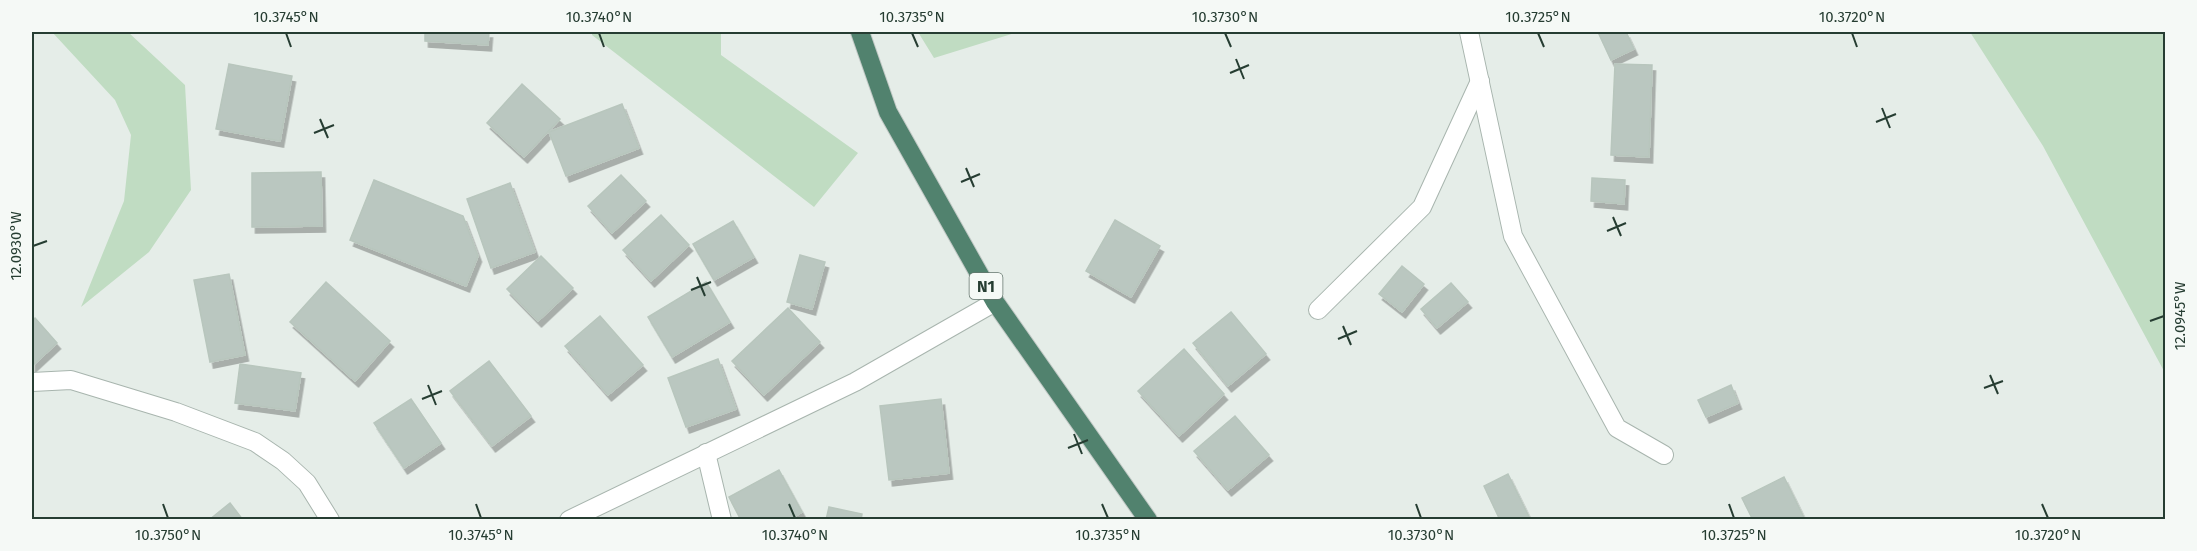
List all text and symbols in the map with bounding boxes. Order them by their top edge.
text: 10.3745°N [253,8,319,26]
text: 10.3740°N [566,8,632,26]
text: 10.3735°N [879,8,945,26]
text: 10.3730°N [1192,8,1258,26]
text: 10.3725°N [1505,8,1571,26]
text: 10.3720°N [1819,8,1885,26]
text: 12.0930°W [7,211,25,281]
road number: N1 [970,273,1002,299]
text: 12.0945°W [2171,281,2189,350]
text: 10.3750°N [135,526,201,544]
text: 10.3745°N [448,526,514,544]
text: 10.3740°N [762,526,828,544]
text: 10.3735°N [1075,526,1141,544]
text: 10.3730°N [1388,526,1454,544]
text: 10.3725°N [1701,526,1767,544]
text: 10.3720°N [2015,526,2081,544]

